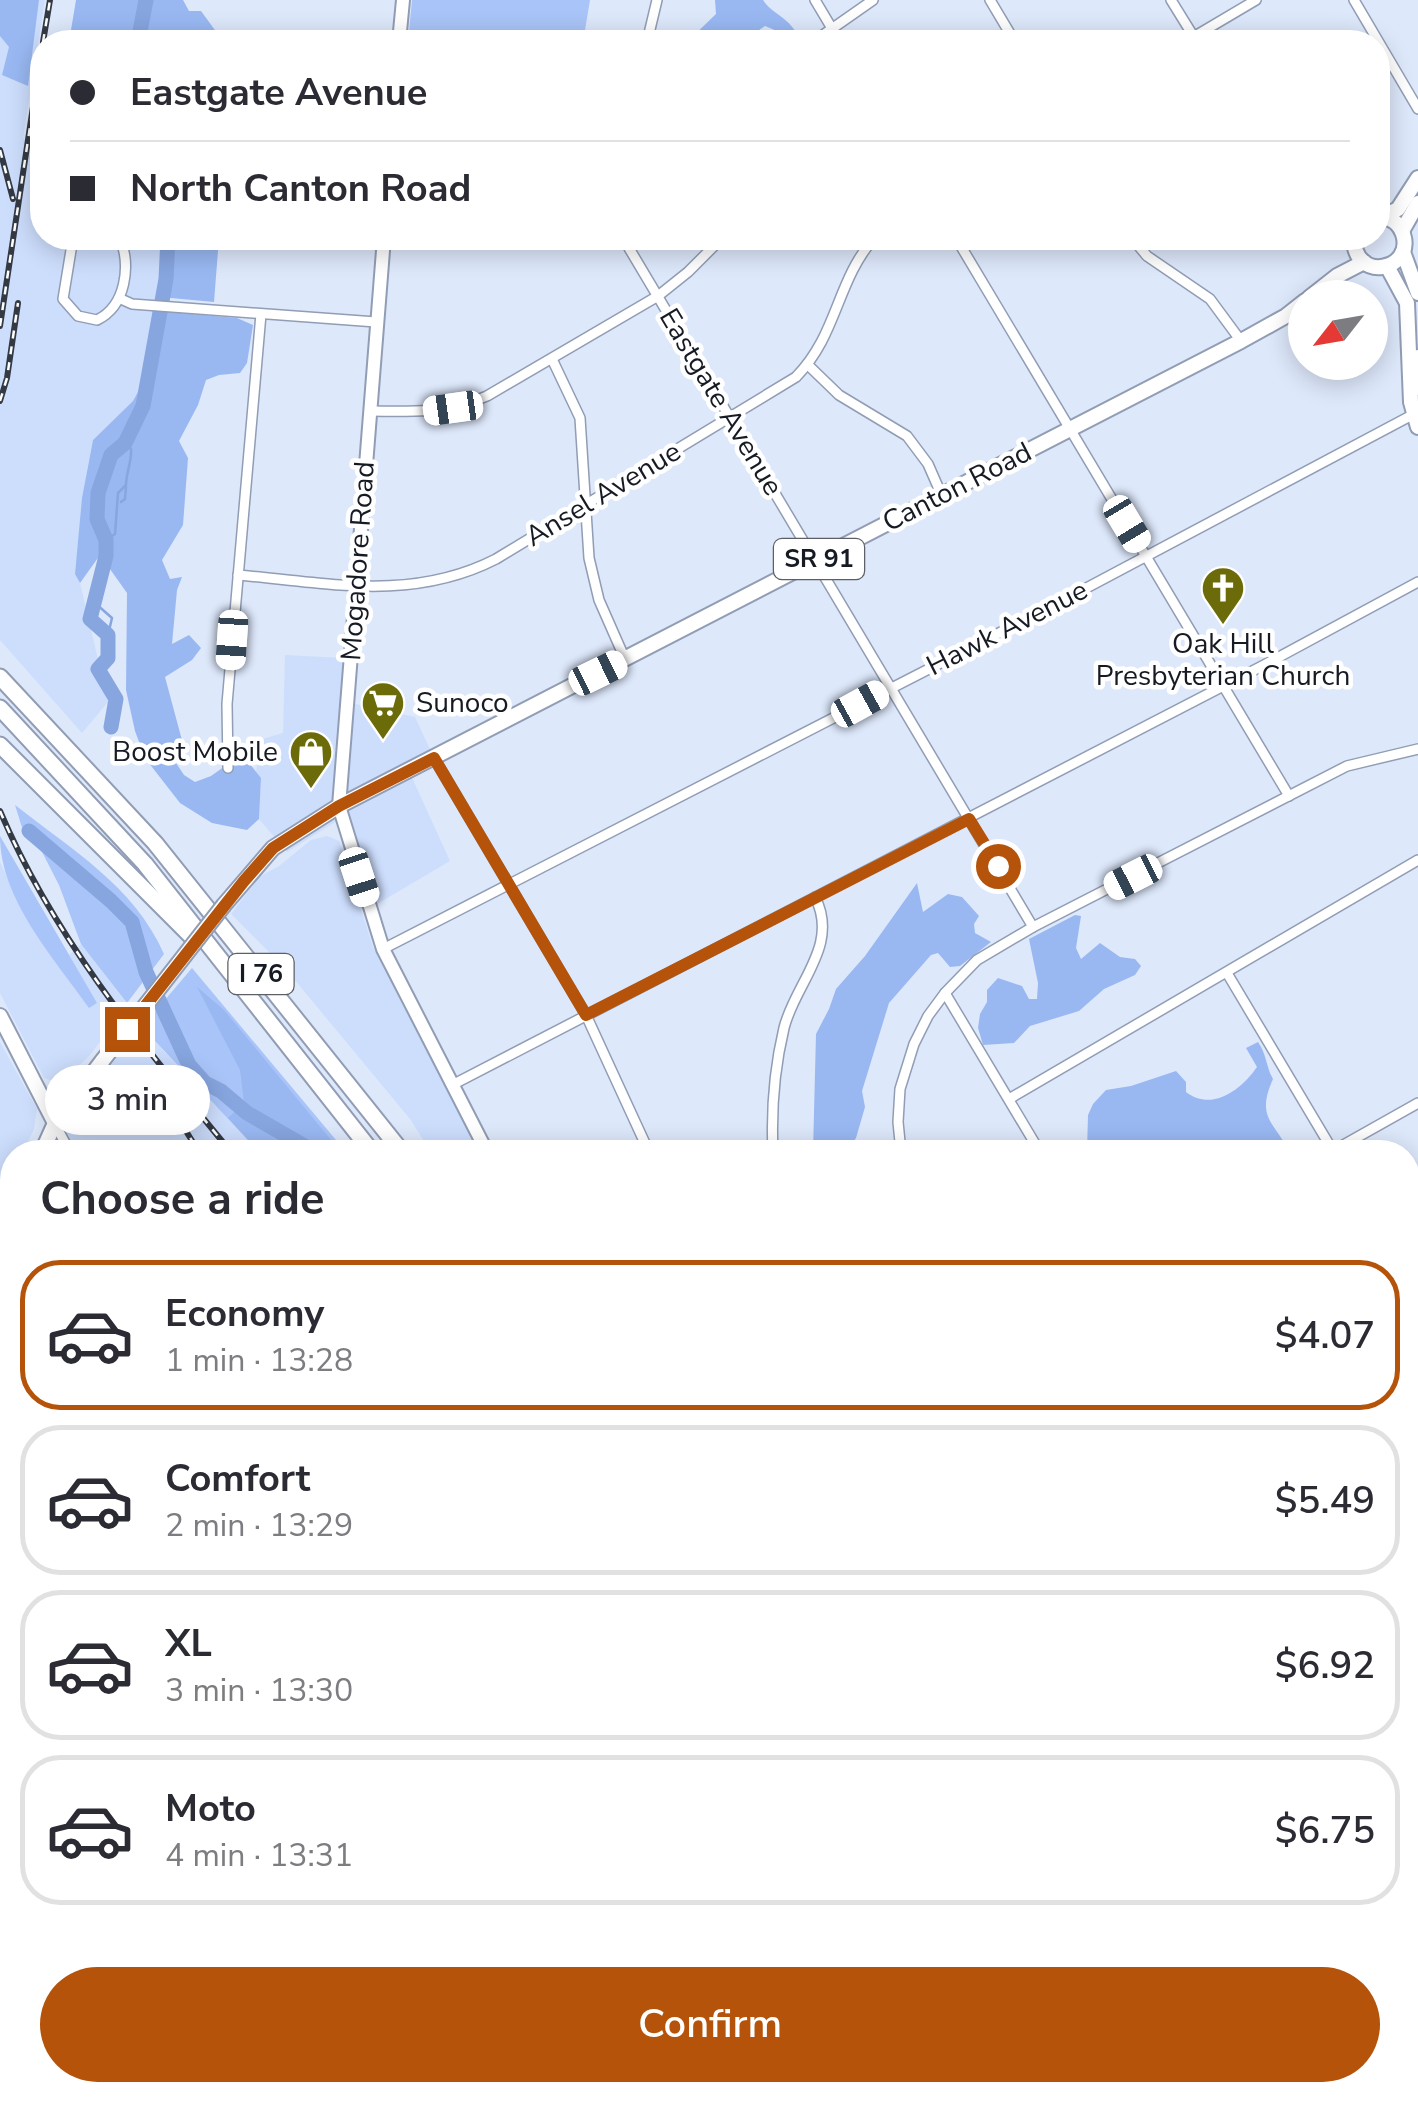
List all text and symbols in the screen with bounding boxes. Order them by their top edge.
text: Eastgate Avenue [130,67,427,118]
text: North Canton Road [130,163,471,214]
north arrow [1288,280,1388,380]
map controls [1288,280,1388,380]
street label: Eastgate Avenue [650,301,792,503]
car [421,389,485,427]
street label: Ansel Avenue [518,433,688,555]
street label: Canton Road [876,433,1038,541]
street label: Mogadore Road [332,460,384,662]
car [1099,491,1155,557]
road number: SR 91 [774,539,864,579]
church icon: Oak Hill Presbyterian Church [1200,565,1246,626]
street label: Hawk Avenue [920,571,1094,685]
car [215,609,249,671]
place label: Oak Hill Presbyterian Church [1096,625,1350,695]
car [564,646,632,700]
car [826,676,894,732]
supermarket icon: Sunoco [360,680,406,741]
place label: Sunoco [416,684,509,722]
shop icon: Boost Mobile [288,729,334,790]
place label: Boost Mobile [112,733,278,771]
car [335,844,383,910]
route start [976,844,1021,889]
car [1099,850,1167,904]
road number: I 76 [228,954,294,994]
route end [105,1007,150,1052]
callout: 3 min [44,1064,210,1134]
text: 3 min [87,1078,168,1121]
text: Choose a ride [40,1169,325,1230]
text: Economy [165,1288,324,1339]
icon: car [45,1290,135,1380]
text: $4.07 [1275,1310,1375,1361]
text: 1 min · 13:28 [165,1339,353,1382]
text: Comfort [165,1453,310,1504]
icon: car [45,1455,135,1545]
text: $5.49 [1275,1475,1375,1526]
text: 2 min · 13:29 [165,1504,353,1547]
text: XL [165,1618,212,1669]
icon: car [45,1620,135,1710]
text: $6.92 [1275,1640,1375,1691]
text: 3 min · 13:30 [165,1669,353,1712]
text: Moto [165,1783,256,1834]
icon: car [45,1785,135,1875]
text: $6.75 [1275,1805,1375,1856]
text: 4 min · 13:31 [165,1834,353,1877]
button: Confirm [40,1967,1380,2082]

